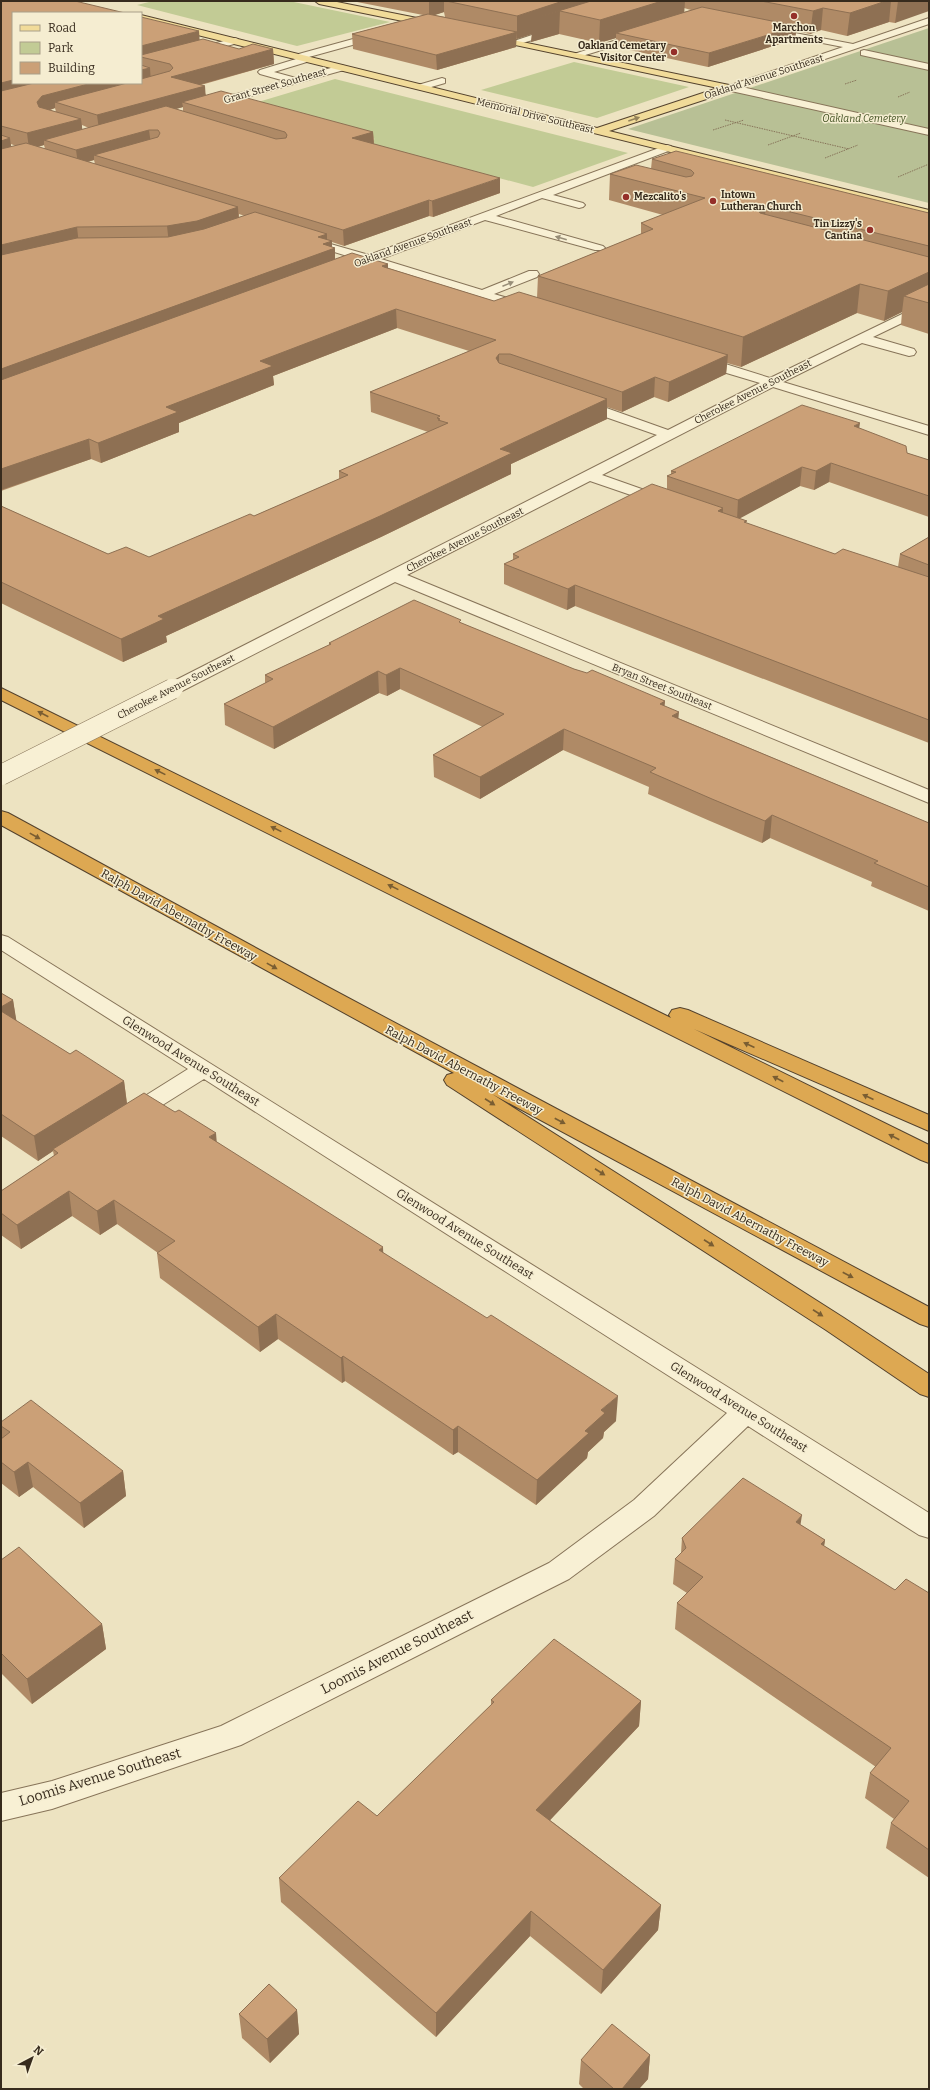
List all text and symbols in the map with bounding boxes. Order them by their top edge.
marker: Marchon Apartments [789,11,799,21]
legend [12,12,142,84]
text: Road [48,21,76,35]
place label: Marchon Apartments [765,22,823,46]
place label: Oakland Cemetary Visitor Center [578,40,666,64]
text: Park [48,41,74,55]
marker: Oakland Cemetary Visitor Center [669,47,679,57]
street label: Oakland Avenue Southeast [703,52,826,102]
text: Building [48,61,95,75]
street label: Grant Street Southeast [222,66,328,106]
street label: Memorial Drive Southeast [475,96,595,136]
park label: Oakland Cemetery [822,113,907,125]
one-way arrow [629,115,641,121]
place label: Intown Lutheran Church [721,189,802,213]
place label: Mezcalito's [634,191,686,203]
marker: Mezcalito's [621,192,631,202]
marker: Intown Lutheran Church [708,196,718,206]
street label: Oakland Avenue Southeast [352,216,474,270]
place label: Tin Lizzy's Cantina [813,218,862,242]
marker: Tin Lizzy's Cantina [865,225,875,235]
one-way arrow [555,234,567,240]
one-way arrow [502,280,514,286]
street label: Cherokee Avenue Southeast [692,357,814,427]
street label: Cherokee Avenue Southeast [404,505,526,575]
street label: Cherokee Avenue Southeast [115,652,237,722]
street label: Bryan Street Southeast [610,661,714,713]
one-way arrow [38,711,49,717]
one-way arrow [154,769,165,775]
one-way arrow [270,826,282,832]
one-way arrow [29,833,41,839]
street label: Ralph David Abernathy Freeway [98,866,260,964]
one-way arrow [387,884,398,890]
one-way arrow [266,963,278,969]
street label: Glenwood Avenue Southeast [120,1013,263,1110]
street label: Ralph David Abernathy Freeway [383,1022,546,1118]
one-way arrow [743,1042,754,1048]
one-way arrow [772,1076,784,1082]
one-way arrow [862,1094,873,1100]
one-way arrow [485,1098,495,1106]
one-way arrow [554,1118,566,1124]
one-way arrow [888,1134,900,1140]
one-way arrow [594,1169,605,1176]
street label: Ralph David Abernathy Freeway [669,1174,832,1270]
street label: Glenwood Avenue Southeast [394,1186,537,1283]
one-way arrow [703,1239,715,1246]
one-way arrow [842,1272,853,1278]
one-way arrow [813,1309,823,1317]
street label: Glenwood Avenue Southeast [668,1359,811,1456]
street label: Loomis Avenue Southeast [318,1606,476,1698]
street label: Loomis Avenue Southeast [17,1744,183,1810]
north arrow [12,2038,52,2078]
text: N [31,2043,46,2059]

